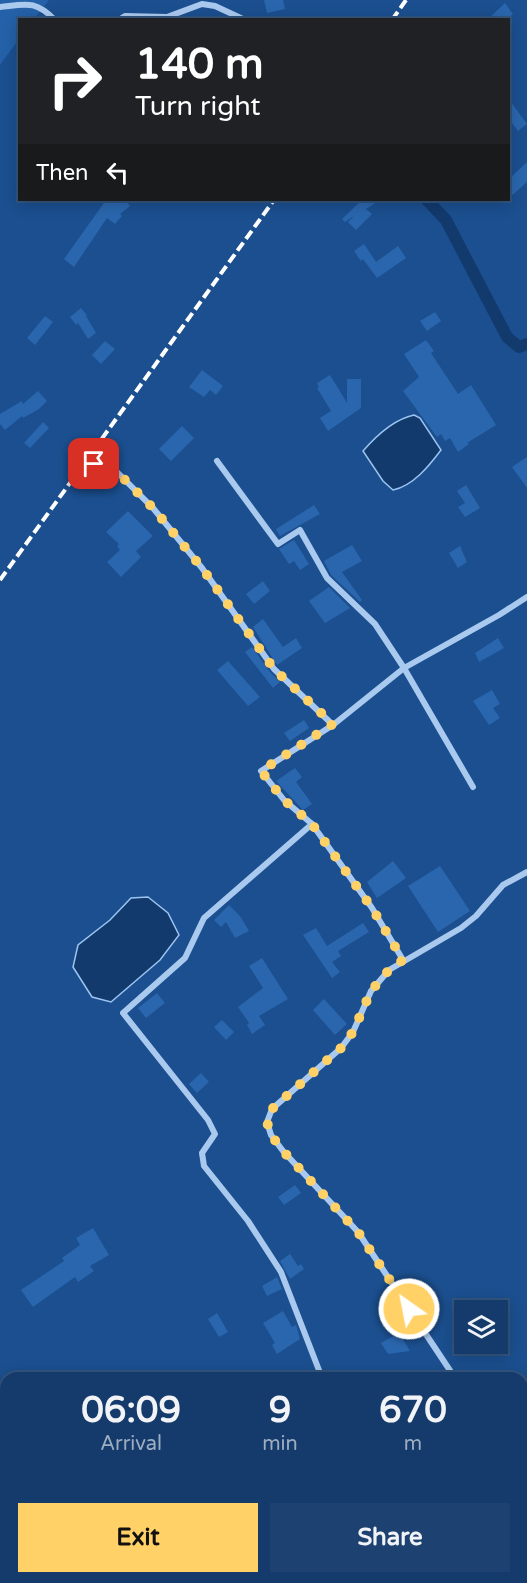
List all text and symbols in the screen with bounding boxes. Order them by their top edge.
text: 140 m [135,39,264,90]
icon: right [36,42,114,120]
text: Turn right [135,90,261,123]
icon: left [101,156,134,189]
text: Then [36,160,89,186]
pin [68,438,119,489]
icon: arrive [77,447,110,480]
position arrow [377,1277,441,1341]
map controls [454,1300,508,1354]
button: layers [454,1300,508,1354]
text: 06:09 [81,1389,181,1432]
text: 9 [269,1389,291,1432]
text: 670 [379,1389,447,1432]
text: Arrival [100,1432,162,1456]
text: min [262,1432,298,1456]
text: m [404,1432,422,1456]
button: Exit [18,1503,258,1572]
button: Share [270,1503,510,1572]

